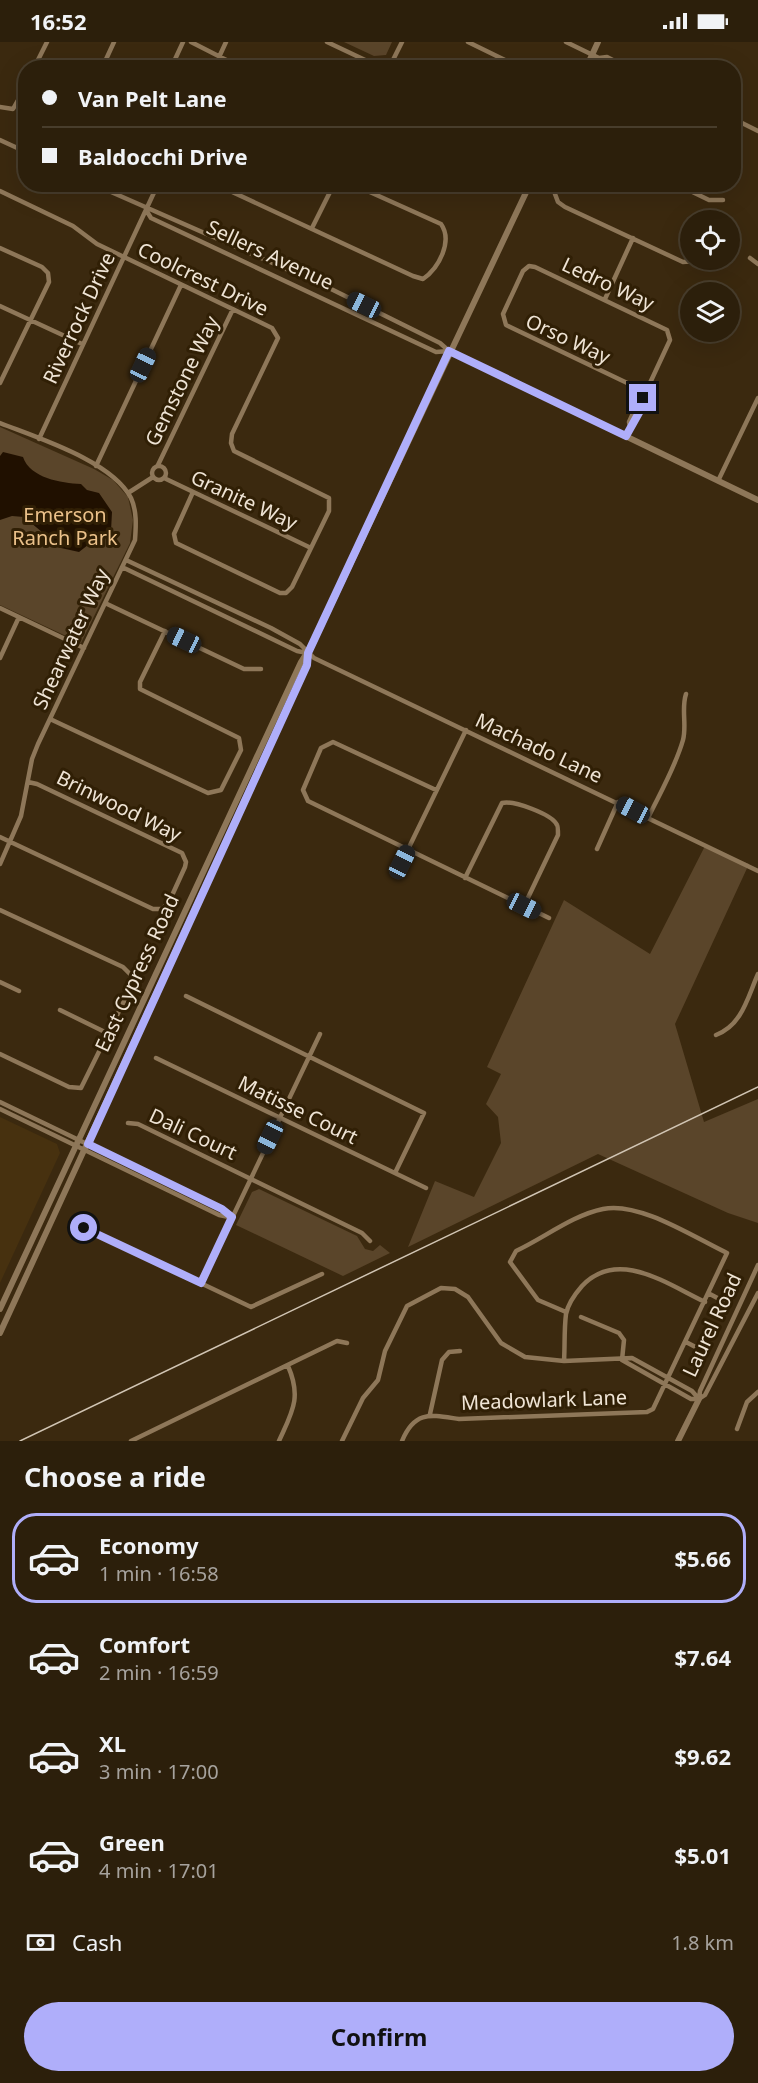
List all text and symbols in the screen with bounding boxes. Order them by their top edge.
text: 16:52 [30,6,87,36]
text: Van Pelt Lane [78,83,227,113]
text: Baldocchi Drive [78,141,248,171]
map controls [680,210,740,342]
button: locate [680,210,740,270]
street label: Sellers Avenue [202,213,338,296]
street label: Coolcrest Drive [133,235,273,322]
street label: Riverrock Drive [36,248,121,388]
street label: Ledro Way [558,250,659,317]
button: layers [680,282,740,342]
car [344,289,384,321]
street label: Orso Way [522,307,616,370]
street label: Gemstone Way [138,310,225,450]
car [127,345,159,385]
route end [629,384,656,411]
street label: Granite Way [187,463,303,536]
park label: Emerson Ranch Park [12,501,118,551]
street label: Shearwater Way [26,563,115,714]
car [164,624,204,656]
street label: Machado Lane [471,706,607,789]
street label: Brinwood Way [52,764,187,848]
car [613,794,653,826]
car [386,842,418,882]
street label: East Cypress Road [88,890,185,1056]
car [504,890,544,922]
street label: Matisse Court [234,1069,363,1150]
street label: Dali Court [145,1101,241,1166]
car [254,1117,286,1157]
route start [70,1214,97,1241]
street label: Laurel Road [676,1269,747,1381]
street label: Meadowlark Lane [460,1383,628,1416]
text: Choose a ride [24,1458,206,1495]
text: Economy [99,1530,198,1560]
icon: car [27,1531,81,1585]
text: $5.66 [674,1543,731,1573]
text: 1 min · 16:58 [99,1560,219,1587]
text: Comfort [99,1629,190,1659]
icon: car [27,1630,81,1684]
text: $7.64 [674,1642,731,1672]
text: 2 min · 16:59 [99,1659,219,1686]
text: XL [99,1728,126,1758]
icon: car [27,1729,81,1783]
text: $9.62 [674,1741,731,1771]
text: 3 min · 17:00 [99,1758,219,1785]
text: Green [99,1827,165,1857]
icon: car [27,1828,81,1882]
text: $5.01 [674,1840,731,1870]
text: 4 min · 17:01 [99,1857,219,1884]
icon: cash [24,1926,57,1959]
text: Cash [72,1927,122,1957]
text: 1.8 km [671,1929,734,1956]
button: Confirm [24,2002,734,2071]

